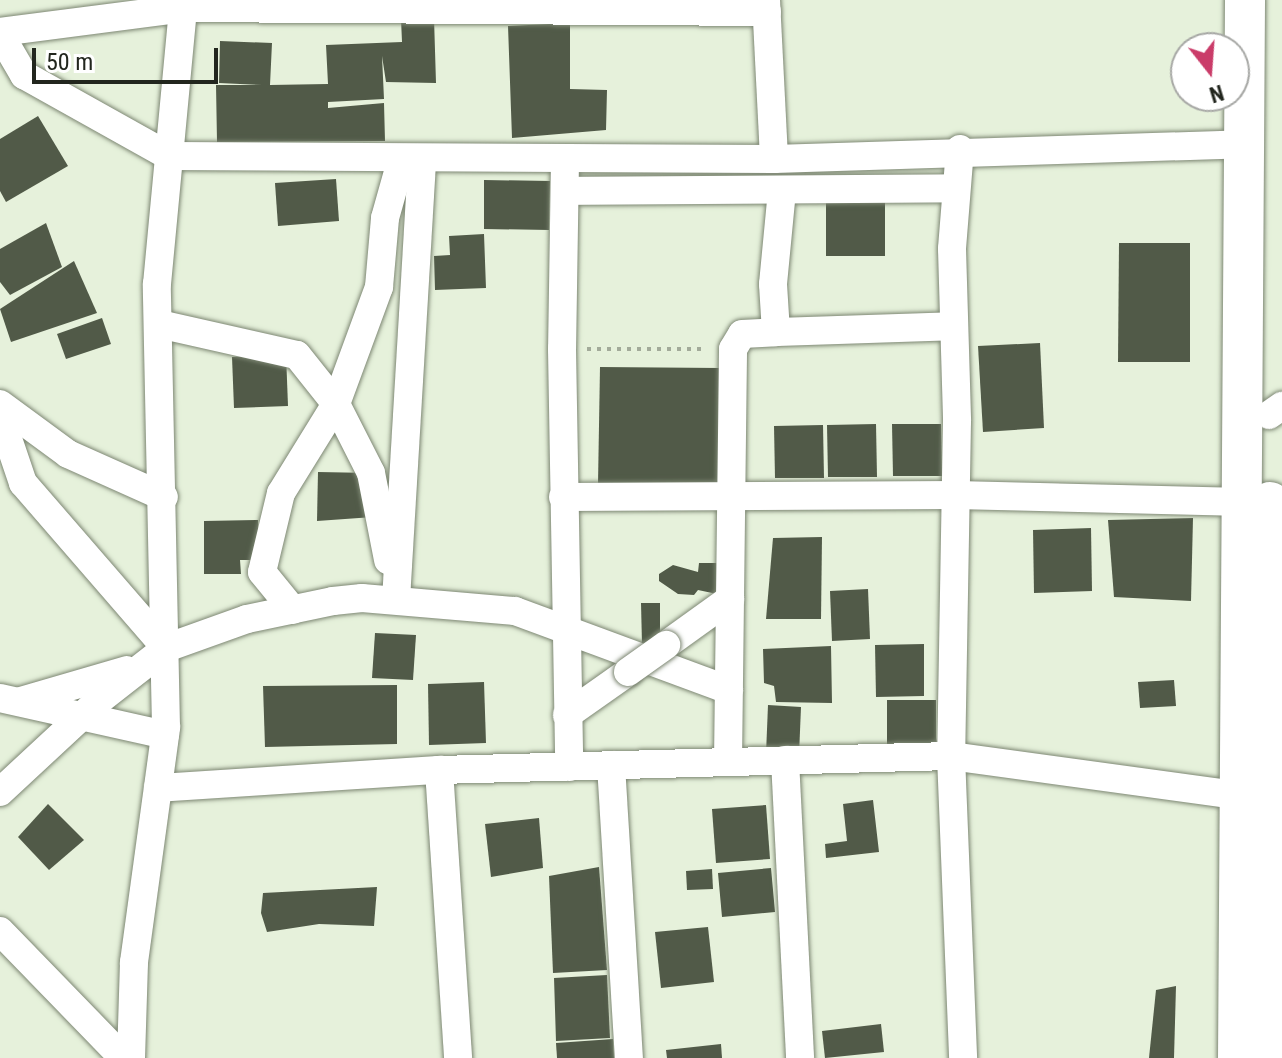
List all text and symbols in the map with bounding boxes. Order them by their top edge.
scale bar [36,32,222,82]
north arrow [1170,32,1250,112]
text: 50 m [46,48,93,76]
text: N [1206,80,1227,107]

